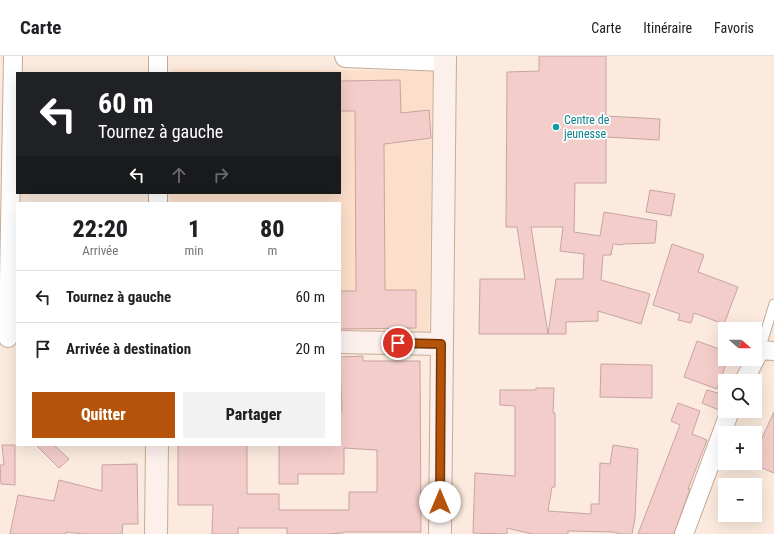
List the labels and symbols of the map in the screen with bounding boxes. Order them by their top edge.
place label: Centre de jeunesse [563,113,610,141]
marker: Centre de jeunesse [551,122,561,132]
north arrow [718,322,762,366]
pin [381,326,415,360]
position arrow [419,481,461,523]

